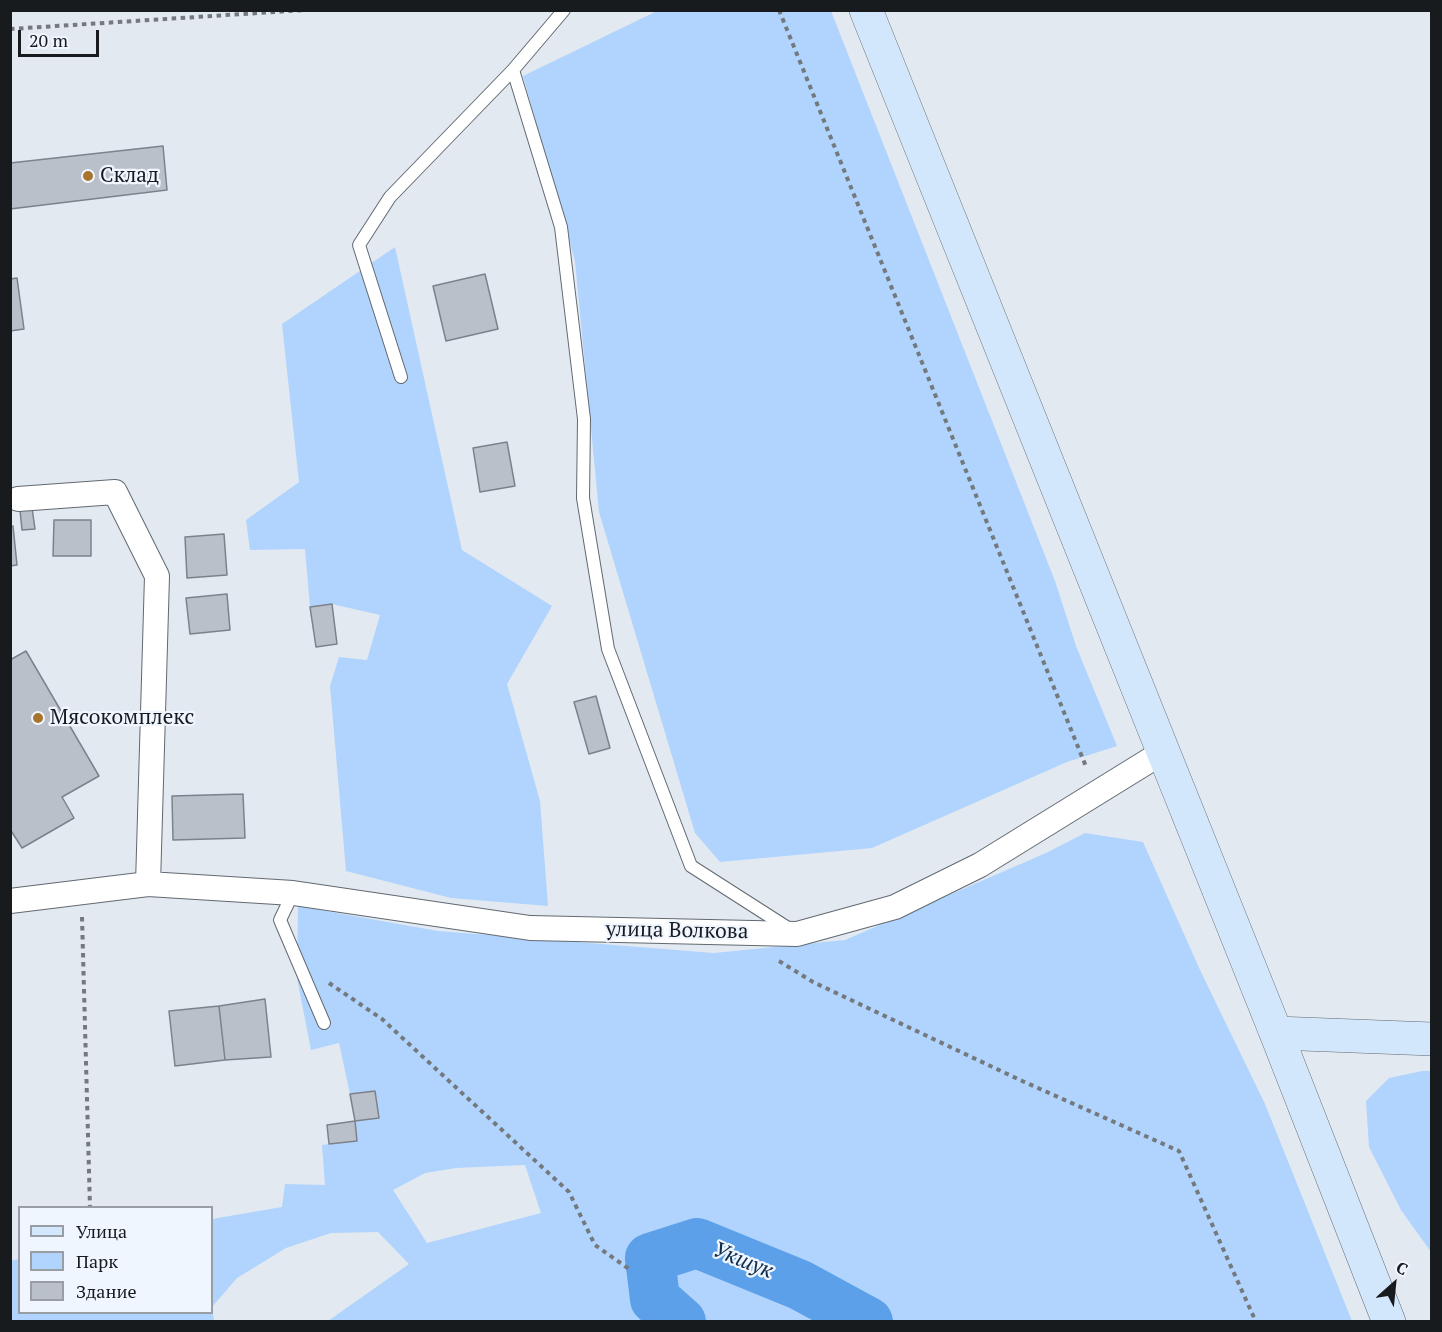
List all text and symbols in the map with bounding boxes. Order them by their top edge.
scale bar [21,18,102,56]
text: 20 m [29,28,68,52]
place label: Склад [100,163,159,189]
marker: Склад [81,169,95,183]
place label: Мясокомплекс [50,705,194,731]
marker: Мясокомплекс [31,711,45,725]
street label: улица Волкова [605,917,749,945]
legend [18,1206,213,1314]
text: Улица [76,1219,127,1243]
water label: Укшук [709,1237,777,1285]
text: Парк [76,1249,118,1273]
north arrow [1364,1254,1424,1314]
text: С [1393,1256,1412,1280]
text: Здание [76,1279,136,1303]

